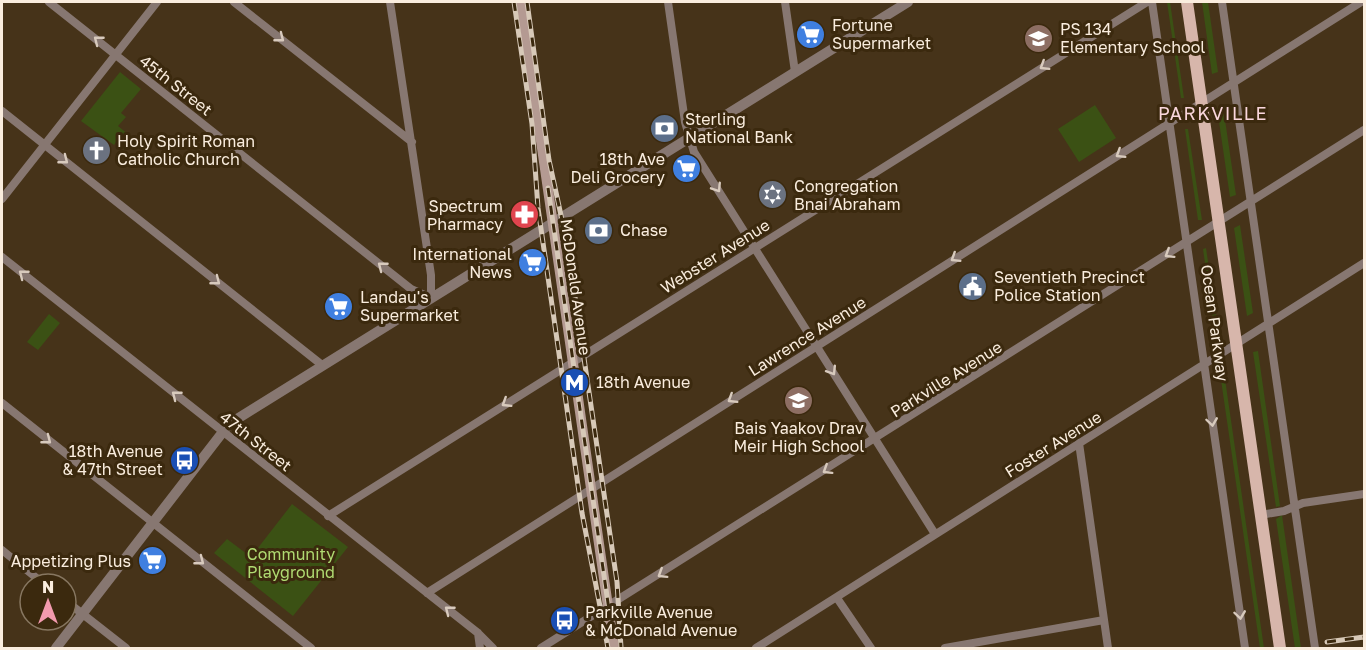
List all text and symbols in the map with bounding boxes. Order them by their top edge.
place label: Fortune Supermarket [832,15,931,53]
supermarket icon: Fortune Supermarket [795,18,827,50]
place label: PS 134 Elementary School [1060,19,1205,57]
school or university icon: PS 134 Elementary School [1023,22,1055,54]
one-way arrow [273,30,284,41]
one-way arrow [93,37,104,48]
street label: 45th Street [136,50,216,120]
one-way arrow [1040,59,1050,71]
district label: PARKVILLE [1158,102,1268,124]
place label: Sterling National Bank [685,109,793,147]
bank icon: Sterling National Bank [648,112,680,144]
place label: Holy Spirit Roman Catholic Church [117,131,255,169]
church icon: Holy Spirit Roman Catholic Church [80,134,112,166]
one-way arrow [1116,146,1126,158]
place label: 18th Ave Deli Grocery [570,149,665,187]
supermarket icon: 18th Ave Deli Grocery [670,152,702,184]
one-way arrow [57,153,68,164]
place label: Congregation Bnai Abraham [794,176,901,214]
synagogue icon: Congregation Bnai Abraham [757,179,789,211]
one-way arrow [709,182,721,192]
place label: Spectrum Pharmacy [427,196,503,234]
pharmacy icon: Spectrum Pharmacy [508,199,540,231]
bank icon: Chase [583,214,615,246]
street label: Webster Avenue [657,214,773,298]
street label: McDonald Avenue [557,218,595,356]
place label: Chase [620,220,668,240]
place label: International News [412,244,512,282]
one-way arrow [1165,246,1175,258]
supermarket icon: International News [517,247,549,279]
one-way arrow [951,251,961,263]
one-way arrow [378,262,389,273]
street label: Ocean Parkway [1197,263,1233,383]
place label: Seventieth Precinct Police Station [994,267,1145,305]
public building icon: Seventieth Precinct Police Station [957,270,989,302]
one-way arrow [19,271,30,282]
one-way arrow [210,274,221,285]
place label: Landau's Supermarket [360,287,459,325]
supermarket icon: Landau's Supermarket [323,290,355,322]
street label: Lawrence Avenue [745,292,869,380]
street label: Parkville Avenue [886,337,1006,421]
one-way arrow [825,365,837,375]
metro station icon: 18th Avenue [559,366,591,398]
place label: 18th Avenue [596,372,690,392]
school or university icon: Bais Yaakov Drav Meir High School [783,384,815,416]
one-way arrow [172,392,183,403]
one-way arrow [727,392,738,403]
one-way arrow [502,396,513,407]
street label: Foster Avenue [1001,406,1105,482]
street label: 47th Street [216,407,296,475]
one-way arrow [1206,417,1218,426]
place label: Bais Yaakov Drav Meir High School [734,418,864,456]
one-way arrow [41,432,52,443]
place label: 18th Avenue & 47th Street [62,441,163,479]
bus stop icon: 18th Avenue & 47th Street [168,444,200,476]
one-way arrow [823,463,833,475]
park label: Community Playground [247,544,335,582]
supermarket icon: Appetizing Plus [136,545,168,577]
place label: Appetizing Plus [11,551,131,571]
one-way arrow [193,553,204,564]
one-way arrow [658,567,668,579]
north arrow [18,572,78,632]
text: N [42,577,54,597]
place label: Parkville Avenue & McDonald Avenue [585,602,737,640]
bus stop icon: Parkville Avenue & McDonald Avenue [548,605,580,637]
one-way arrow [445,607,456,618]
one-way arrow [1234,610,1246,619]

